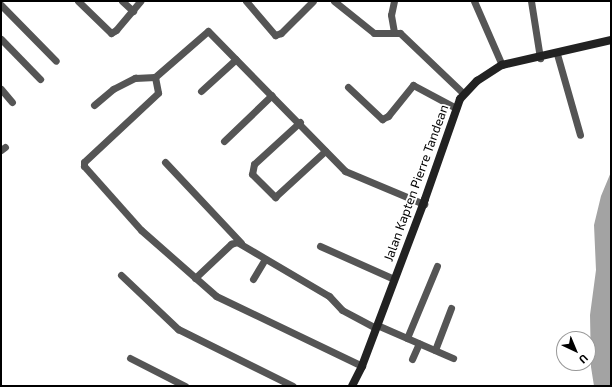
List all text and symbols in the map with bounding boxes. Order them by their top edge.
street label: Jalan Kapten Pierre Tandean [380,102,452,264]
north arrow [556,331,596,371]
text: U [577,352,591,367]

